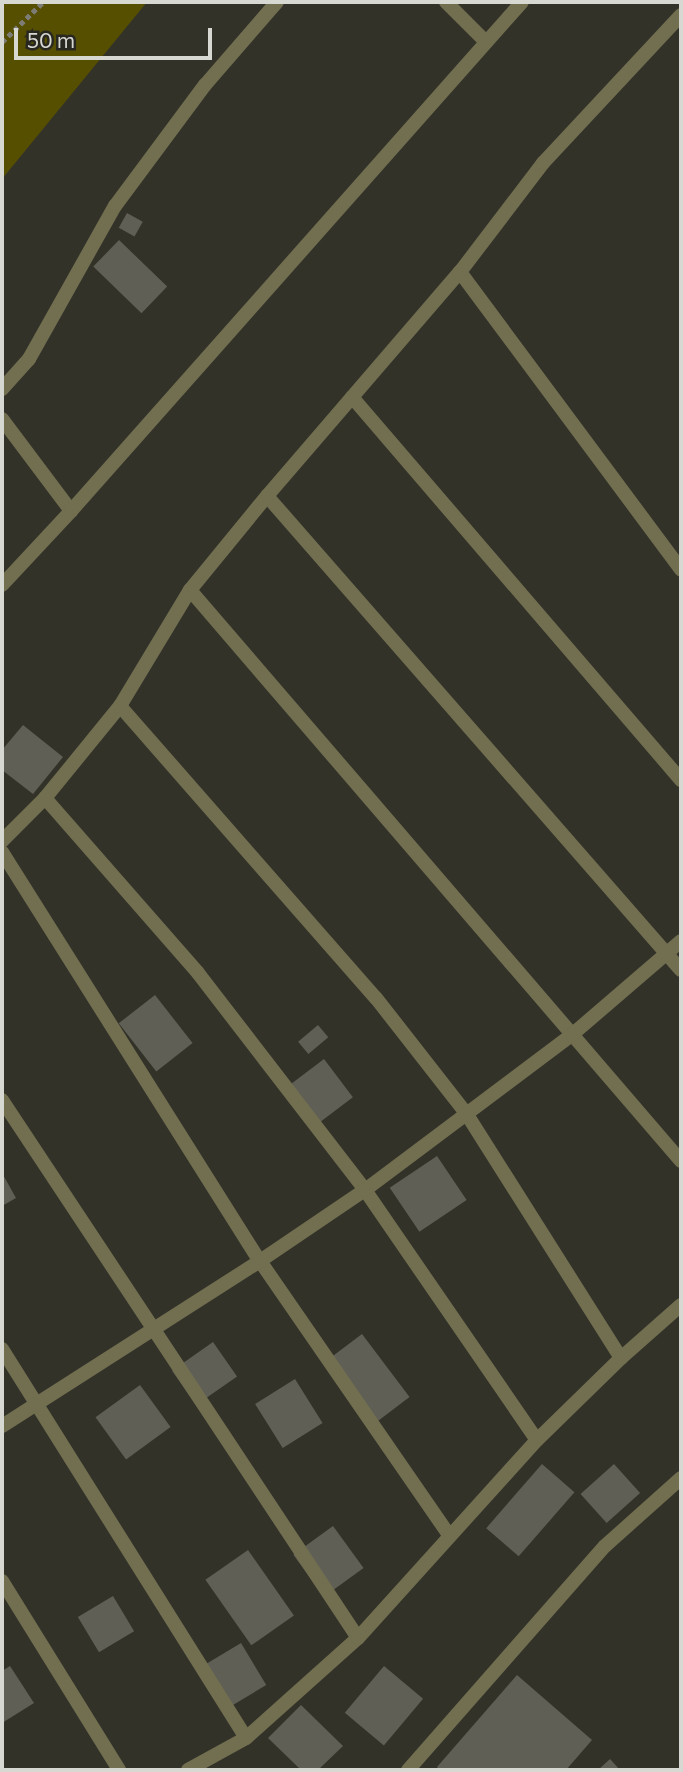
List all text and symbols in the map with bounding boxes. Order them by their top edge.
scale bar [18,14,215,58]
text: 50 m [27,27,75,52]

